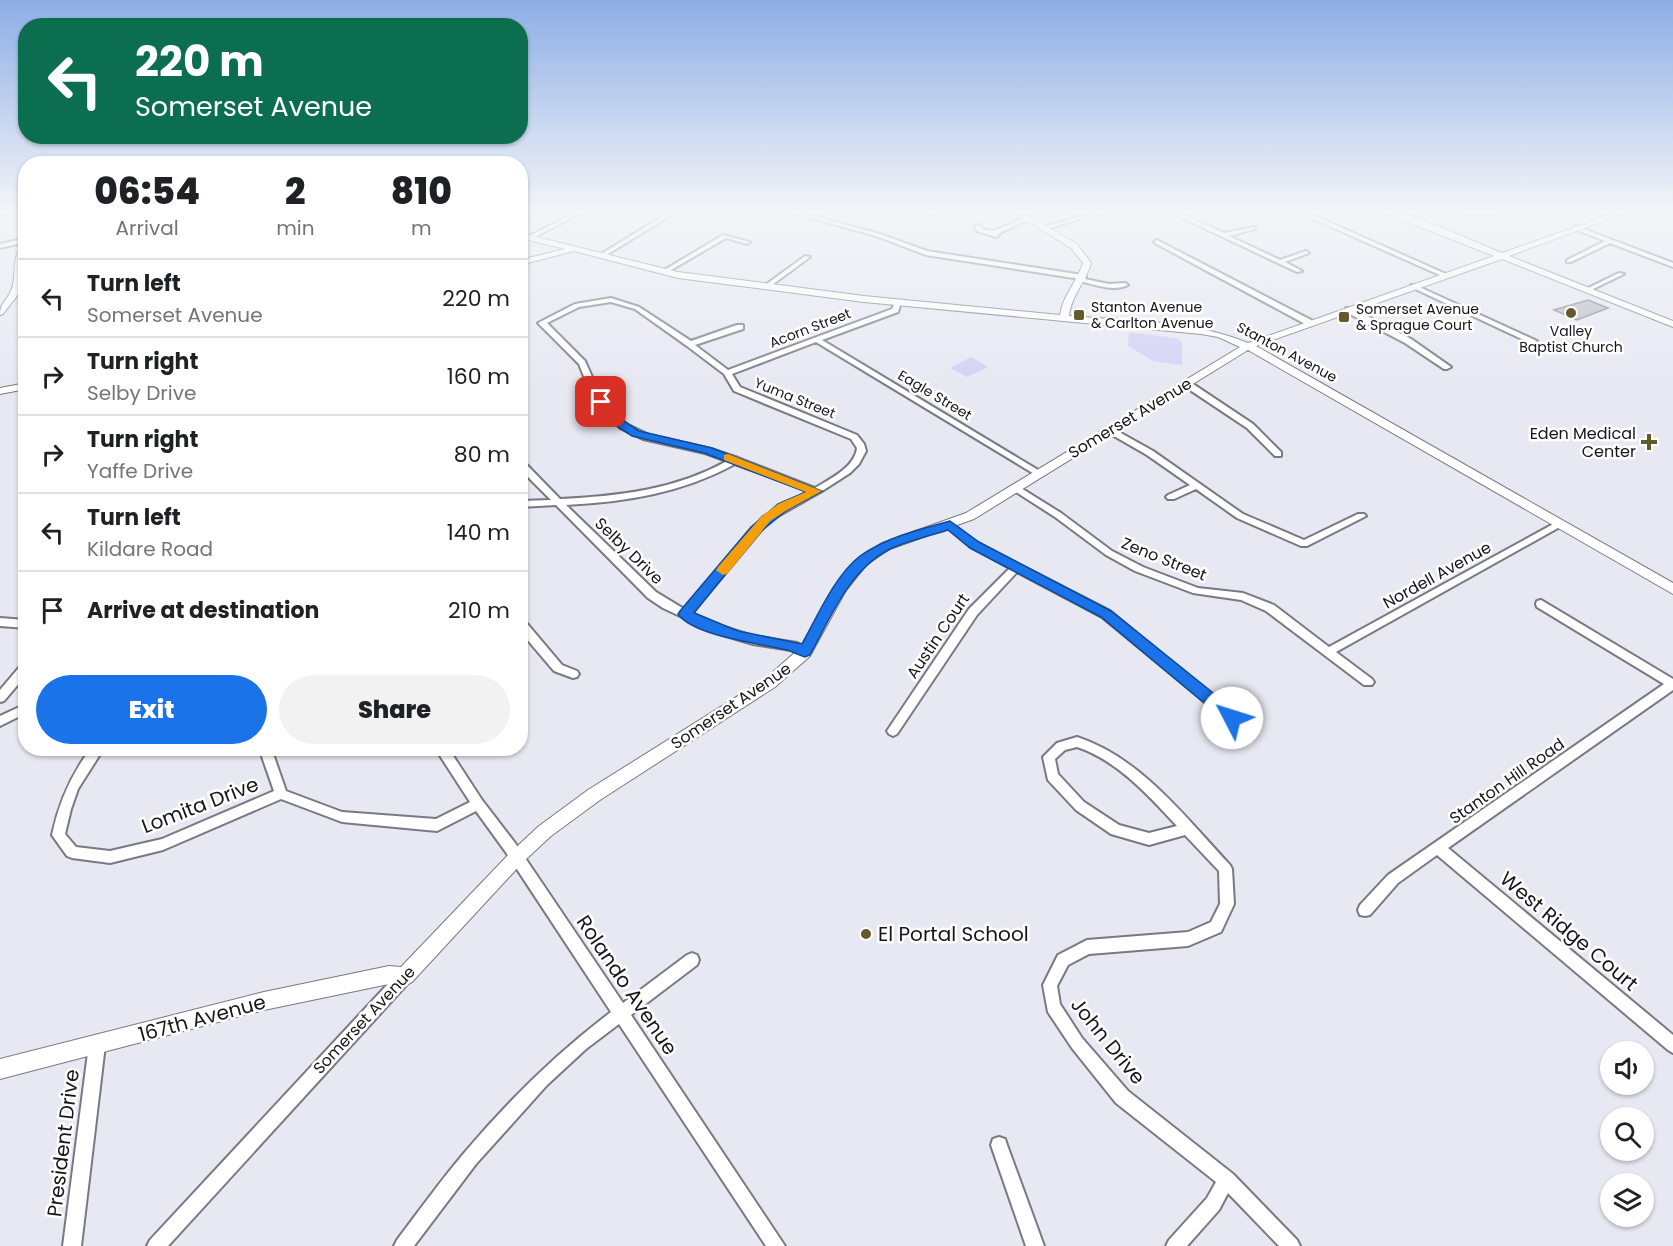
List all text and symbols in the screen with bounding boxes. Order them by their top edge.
text: 220 m [135,32,264,91]
icon: left [36,42,114,120]
text: Somerset Avenue [135,88,372,125]
text: 06:54 [94,166,200,217]
text: 2 [285,166,306,217]
text: 810 [391,166,452,217]
text: Arrival [116,214,179,242]
text: min [276,214,315,242]
text: m [411,214,432,242]
text: Turn left [87,268,181,299]
icon: left [36,282,69,315]
text: 220 m [442,283,510,314]
place label: Stanton Avenue & Carlton Avenue [1091,297,1214,333]
place label: Somerset Avenue & Sprague Court [1356,299,1479,335]
text: Somerset Avenue [87,301,263,329]
street label: Acorn Street [766,303,854,353]
marker: Valley Baptist Church [1564,306,1578,320]
marker: Stanton Avenue & Carlton Avenue [1072,308,1086,322]
marker: Somerset Avenue & Sprague Court [1337,310,1351,324]
street label: Stanton Avenue [1233,317,1341,387]
place label: Valley Baptist Church [1519,321,1623,357]
text: Turn right [87,346,198,377]
icon: right [36,360,69,393]
text: 160 m [447,361,510,392]
street label: Eagle Street [894,365,976,425]
street label: Somerset Avenue [1064,372,1196,464]
street label: Yuma Street [752,373,838,423]
pin [575,376,626,427]
text: Selby Drive [87,379,196,407]
icon: arrive [584,385,617,418]
place label: Eden Medical Center [1530,422,1636,463]
text: Turn right [87,424,198,455]
marker: Eden Medical Center [1640,433,1658,451]
icon: right [36,438,69,471]
text: 80 m [454,439,510,470]
text: Yaffe Drive [87,457,193,485]
text: Turn left [87,502,181,533]
street label: Selby Drive [590,512,668,590]
icon: left [36,516,69,549]
text: 140 m [447,517,510,548]
street label: Zeno Street [1118,531,1210,587]
text: Kildare Road [87,535,213,563]
street label: Nordell Avenue [1379,536,1495,614]
street label: Austin Court [901,589,975,683]
icon: arrive [36,594,69,627]
text: Arrive at destination [87,595,319,626]
text: 210 m [448,595,510,626]
street label: Somerset Avenue [666,657,796,755]
button: Exit [36,675,267,744]
button: Share [279,675,510,744]
position arrow [1200,686,1264,750]
street label: Stanton Hill Road [1445,733,1569,829]
street label: Lomita Drive [137,770,263,840]
street label: West Ridge Court [1494,865,1644,997]
street label: Rolando Avenue [570,910,684,1060]
place label: El Portal School [878,920,1029,948]
marker: El Portal School [859,927,873,941]
street label: Somerset Avenue [308,961,420,1079]
street label: 167th Avenue [135,988,269,1048]
street label: John Drive [1064,992,1152,1090]
map controls [1600,1041,1654,1227]
button: sound [1600,1041,1654,1095]
street label: President Drive [40,1068,86,1218]
button: search [1600,1107,1654,1161]
button: layers [1600,1173,1654,1227]

